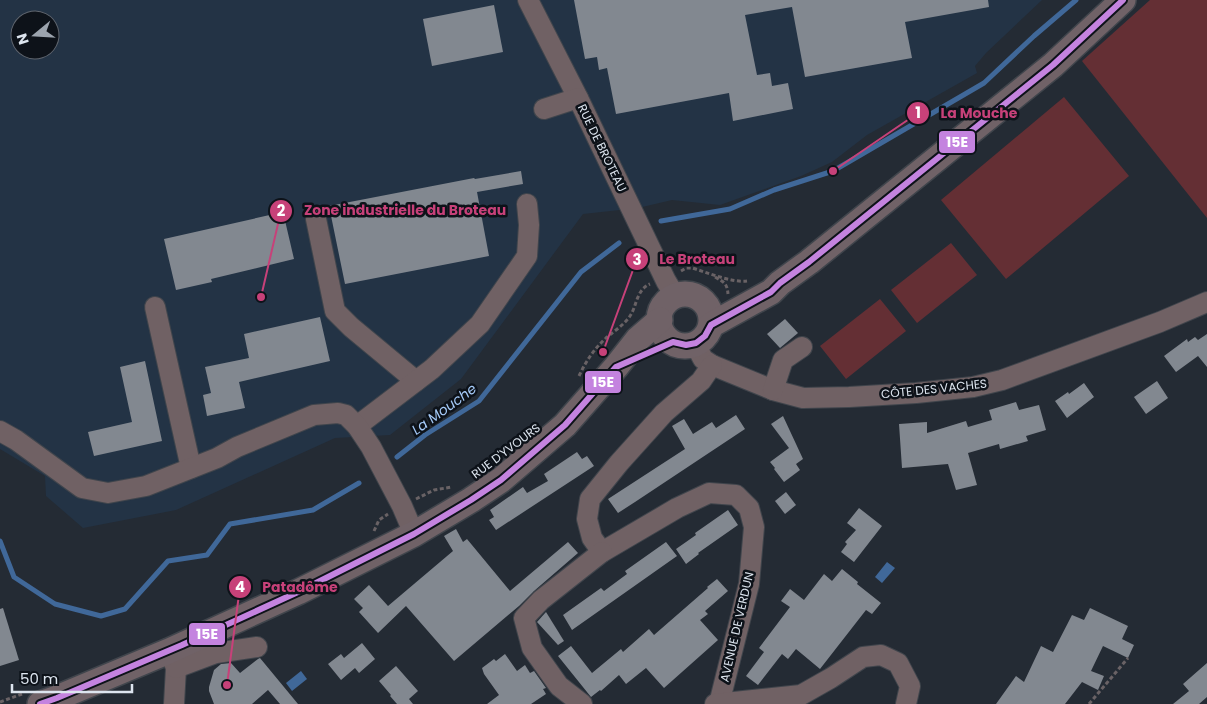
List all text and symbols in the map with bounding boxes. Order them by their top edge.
north arrow [10,10,60,60]
text: N [11,31,34,47]
callout: La Mouche [906,99,1028,128]
street label: RUE DE BROTEAU [574,101,631,194]
text: 1 [915,102,921,123]
text: La Mouche [941,103,1018,123]
line badge: 15E [938,130,976,154]
text: 15E [946,132,968,152]
callout: Zone industrielle du Broteau [269,196,516,225]
text: 2 [277,200,286,221]
text: Zone industrielle du Broteau [304,200,506,220]
callout: Le Broteau [624,245,745,274]
text: 3 [632,249,642,270]
text: Le Broteau [659,249,735,269]
line badge: 15E [584,370,622,394]
text: 15E [592,372,614,392]
street label: CÔTE DES VACHES [880,374,988,403]
water label: La Mouche [407,378,481,439]
street label: RUE D'YVOURS [468,419,544,482]
street label: AVENUE DE VERDUN [716,570,757,684]
callout: Patadôme [228,572,348,601]
text: 4 [235,576,245,597]
text: Patadôme [262,577,338,597]
line badge: 15E [188,622,226,646]
text: 15E [196,624,218,644]
scale bar [12,662,132,694]
text: 50 m [20,668,58,689]

